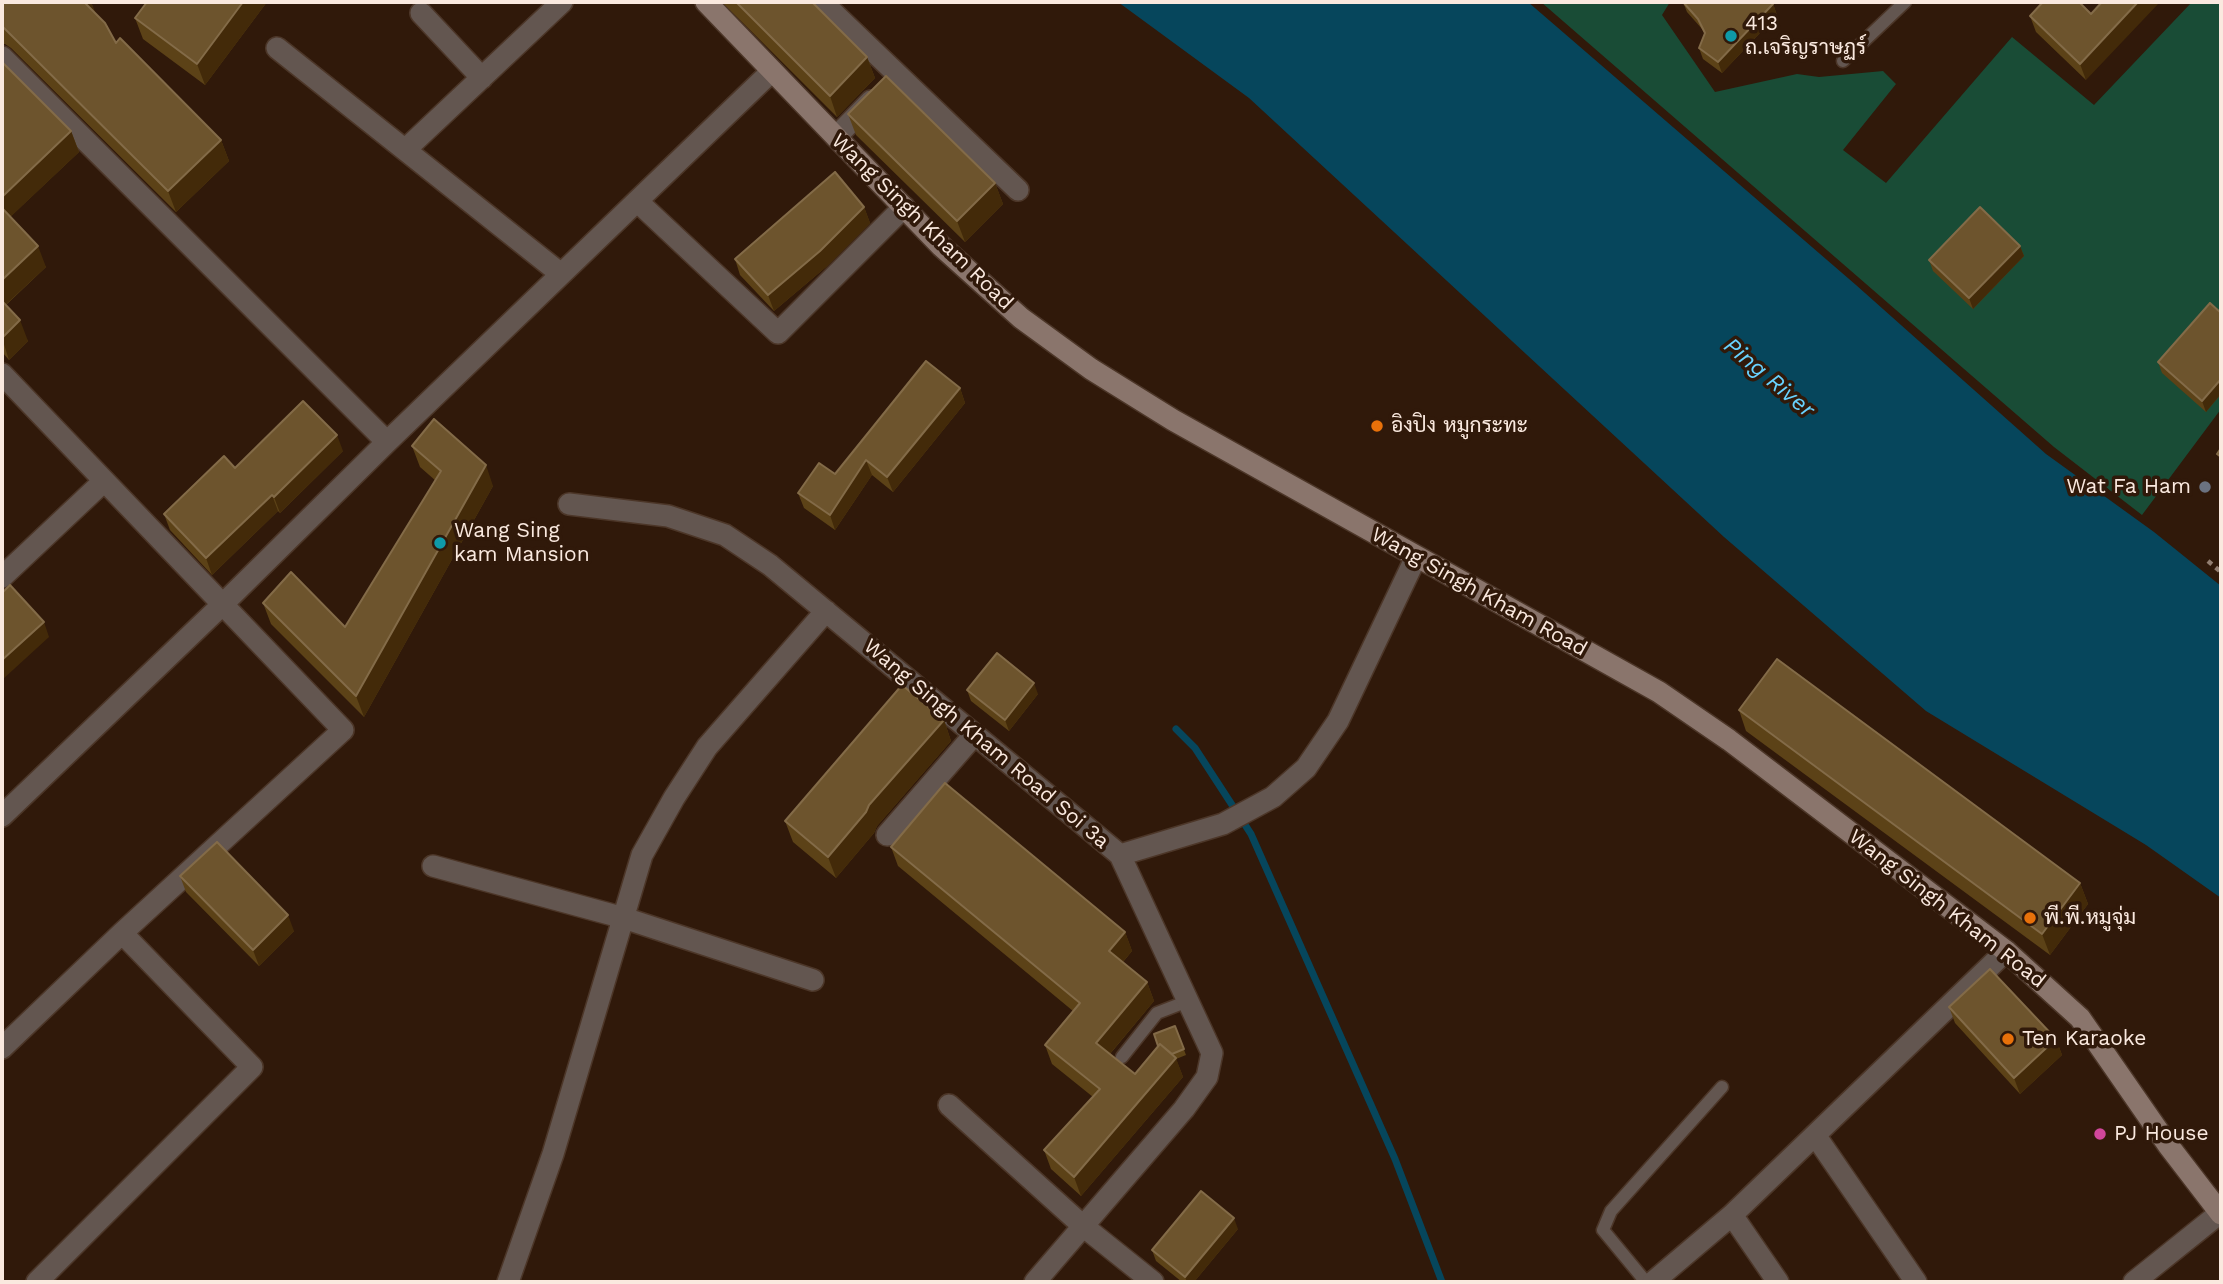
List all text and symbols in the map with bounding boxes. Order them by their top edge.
place label: 413 ถ.เจริญราษฏร์ [1745,11,1866,61]
marker: 413 ถ.เจริญราษฏร์ [1723,28,1739,44]
street label: Wang Singh Kham Road [826,129,1018,315]
water label: Ping River [1718,332,1820,424]
place label: อิงปิง หมูกระทะ [1391,413,1528,439]
marker: อิงปิง หมูกระทะ [1369,418,1385,434]
place label: Wat Fa Ham [2066,474,2191,500]
marker: Wat Fa Ham [2197,479,2213,495]
place label: Wang Sing kam Mansion [454,518,590,568]
street label: Wang Singh Kham Road [1367,522,1591,662]
marker: Wang Sing kam Mansion [432,535,448,551]
street label: Wang Singh Kham Road Soi 3a [858,634,1114,854]
street label: Wang Singh Kham Road [1844,824,2050,994]
place label: พี.พี.หมูจุ่ม [2044,905,2136,931]
marker: พี.พี.หมูจุ่ม [2022,910,2038,926]
place label: Ten Karaoke [2022,1026,2146,1052]
marker: Ten Karaoke [2000,1031,2016,1047]
place label: PJ House [2114,1121,2209,1147]
marker: PJ House [2092,1126,2108,1142]

